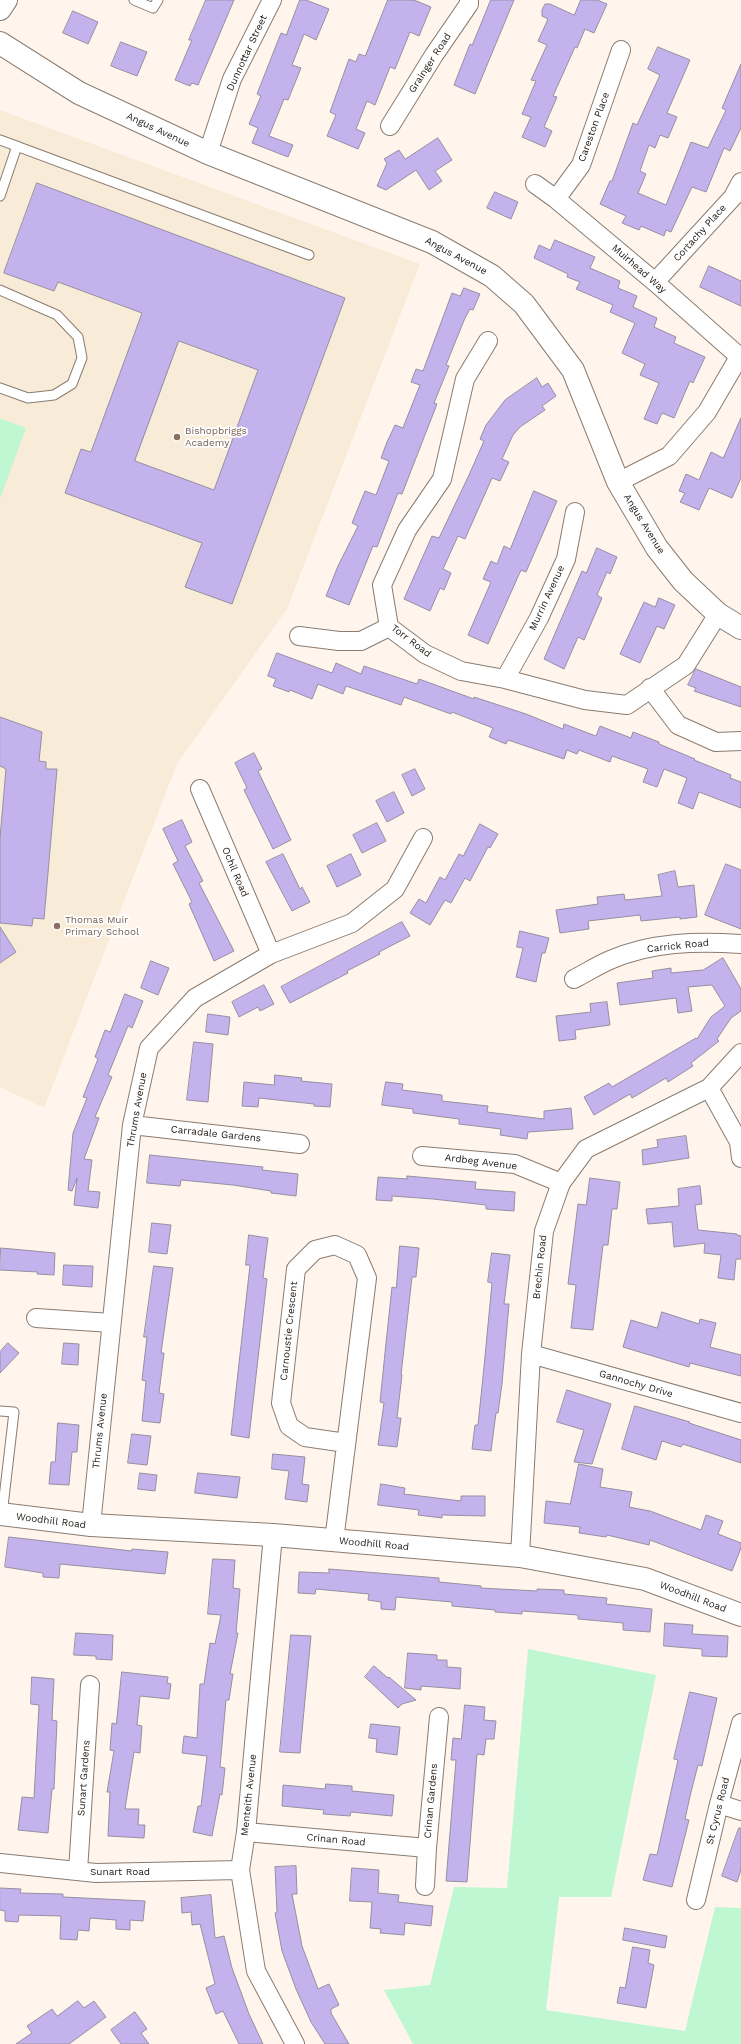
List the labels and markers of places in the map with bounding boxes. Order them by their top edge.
place label: Bishopbriggs Academy [185,425,247,448]
marker: Bishopbriggs Academy [172,432,182,442]
place label: Thomas Muir Primary School [65,914,139,938]
marker: Thomas Muir Primary School [52,921,62,931]

